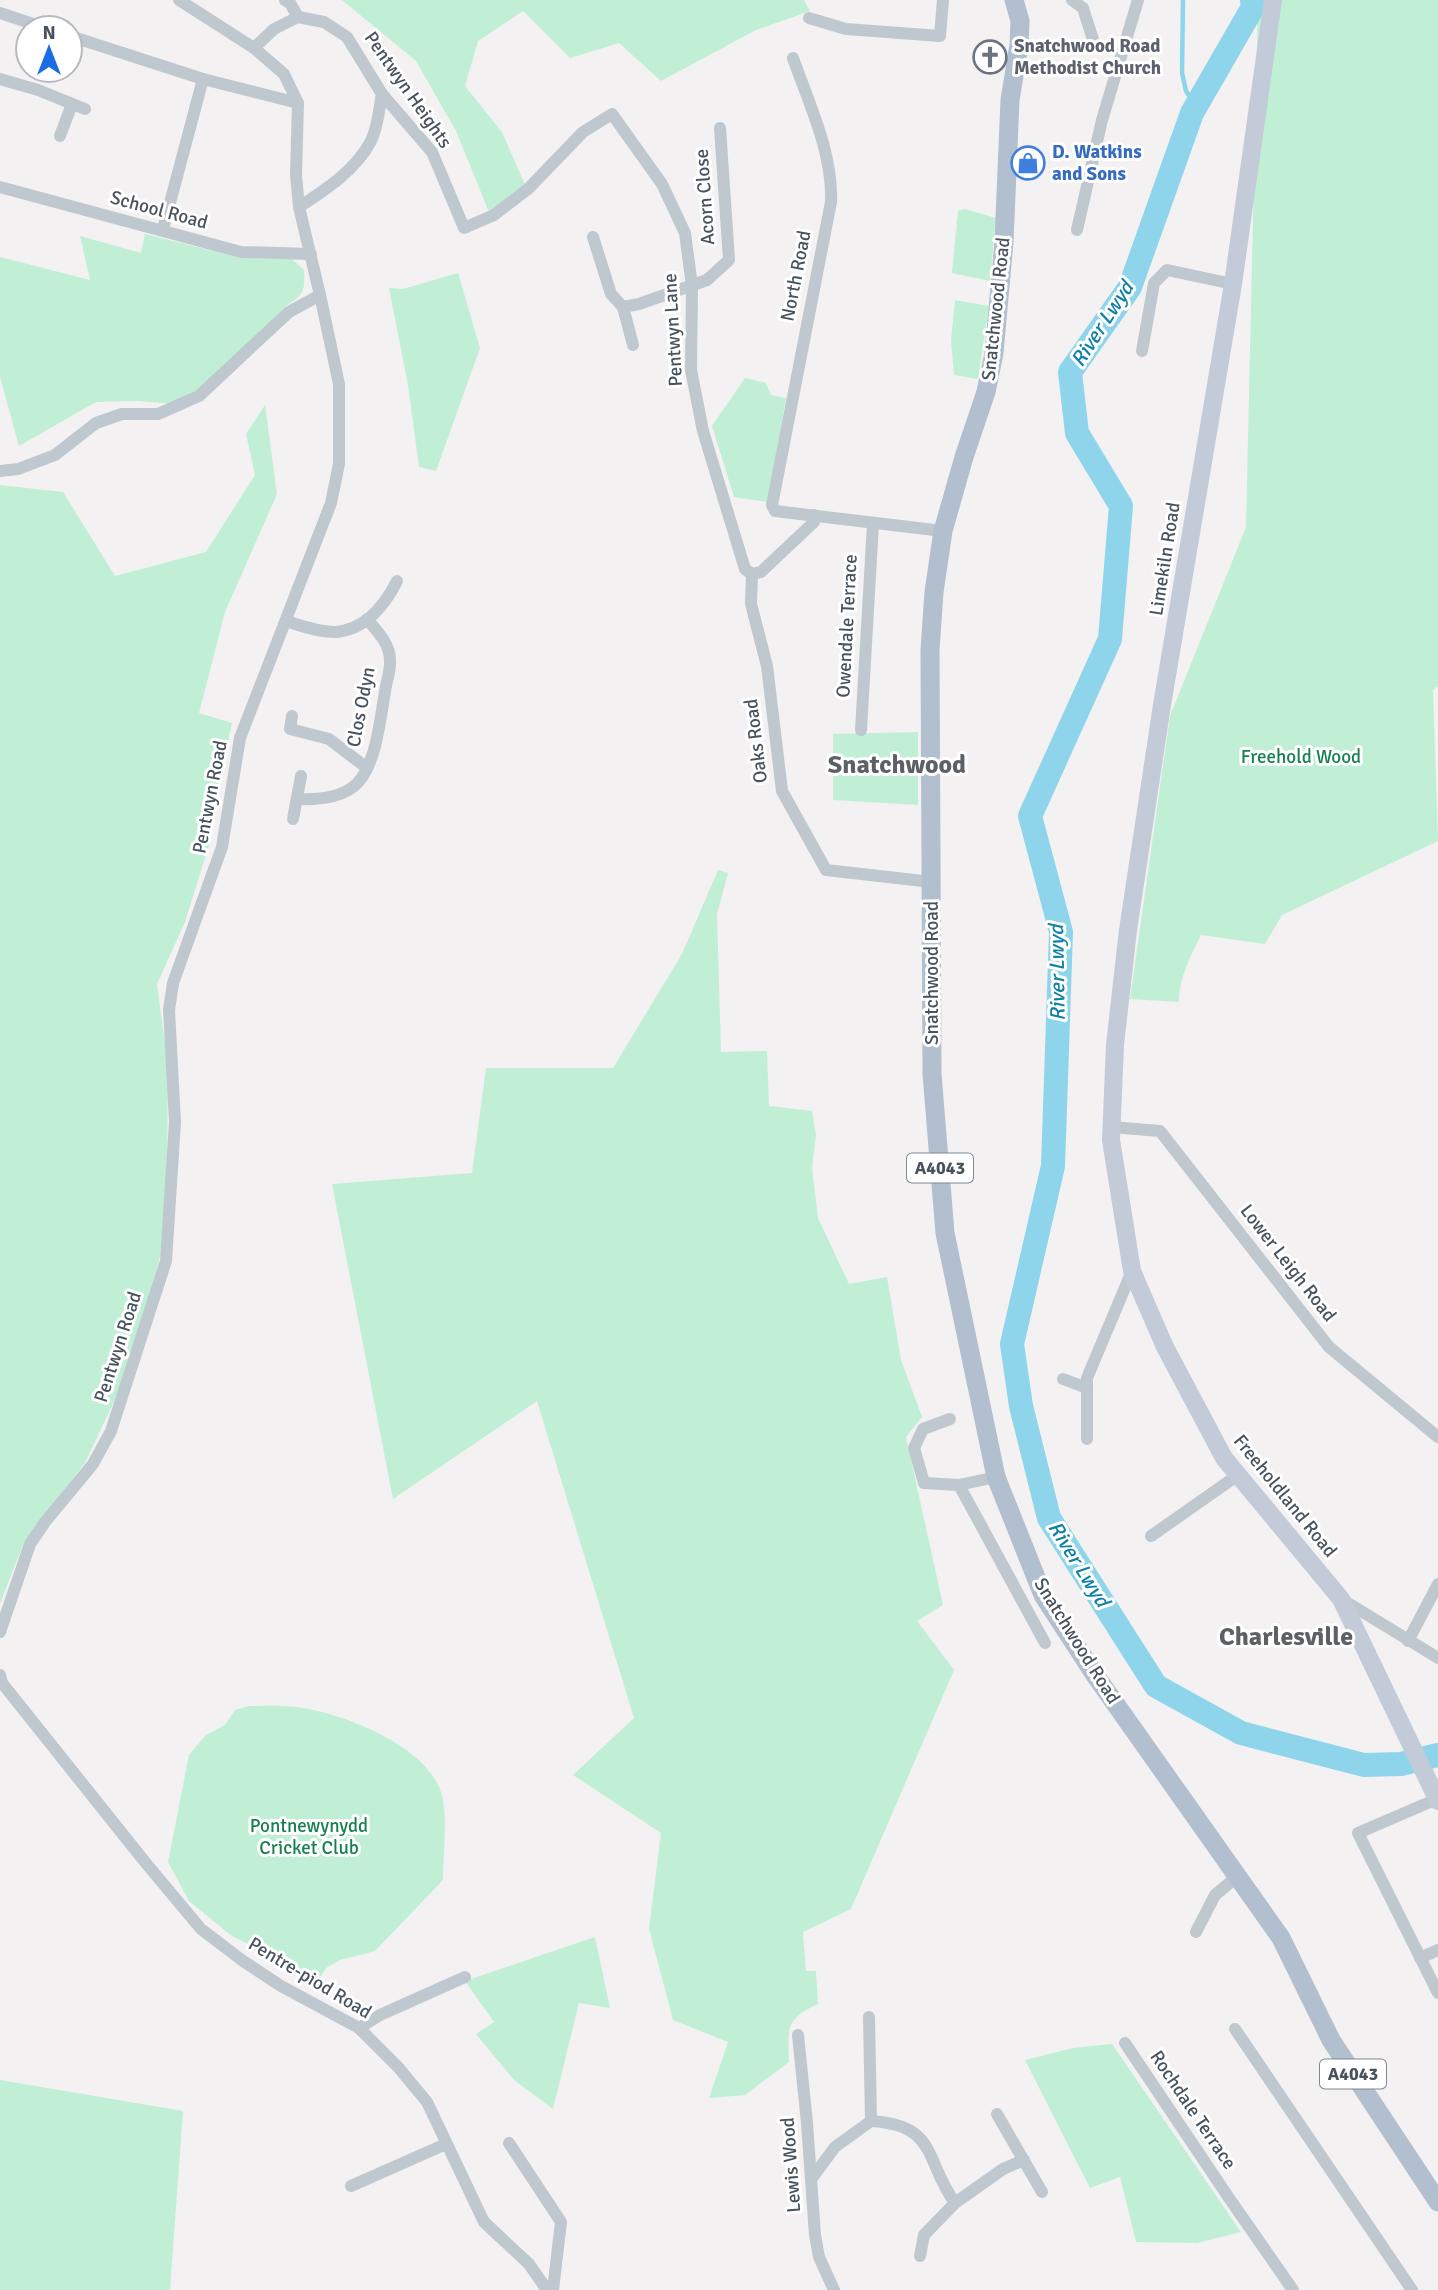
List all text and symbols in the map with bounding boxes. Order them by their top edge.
north arrow [14,14,84,84]
text: N [42,21,56,45]
street label: Pentwyn Heights [359,27,457,153]
place label: Snatchwood Road Methodist Church [1014,34,1161,80]
church icon: Snatchwood Road Methodist Church [971,38,1009,76]
place label: D. Watkins and Sons [1052,140,1142,186]
shop icon: D. Watkins and Sons [1009,144,1047,182]
street label: Acorn Close [690,148,720,246]
street label: School Road [108,185,210,235]
street label: North Road [775,229,817,323]
street label: Snatchwood Road [977,236,1015,382]
street label: Pentwyn Lane [658,273,688,387]
water label: River Lwyd [1065,274,1141,371]
street label: Limekiln Road [1144,500,1186,618]
street label: Owendale Terrace [831,554,863,698]
street label: Clos Odyn [341,665,381,749]
street label: Oaks Road [739,698,773,784]
street label: Pentwyn Road [187,738,233,856]
park label: Freehold Wood [1241,745,1361,769]
district label: Snatchwood [828,749,966,781]
street label: Snatchwood Road [920,901,944,1045]
water label: River Lwyd [1043,922,1071,1021]
road number: A4043 [907,1154,973,1182]
street label: Lower Leigh Road [1235,1199,1341,1327]
street label: Pentwyn Road [89,1289,147,1405]
street label: Freeholdland Road [1228,1430,1342,1562]
water label: River Lwyd [1042,1516,1117,1614]
street label: Snatchwood Road [1029,1574,1125,1708]
district label: Charlesville [1219,1621,1353,1653]
park label: Pontnewynydd Cricket Club [250,1814,368,1860]
street label: Pentre-piod Road [244,1932,376,2024]
street label: Rochdale Terrace [1144,2046,1242,2174]
road number: A4043 [1320,2060,1386,2088]
street label: Lewis Wood [776,2116,806,2214]

